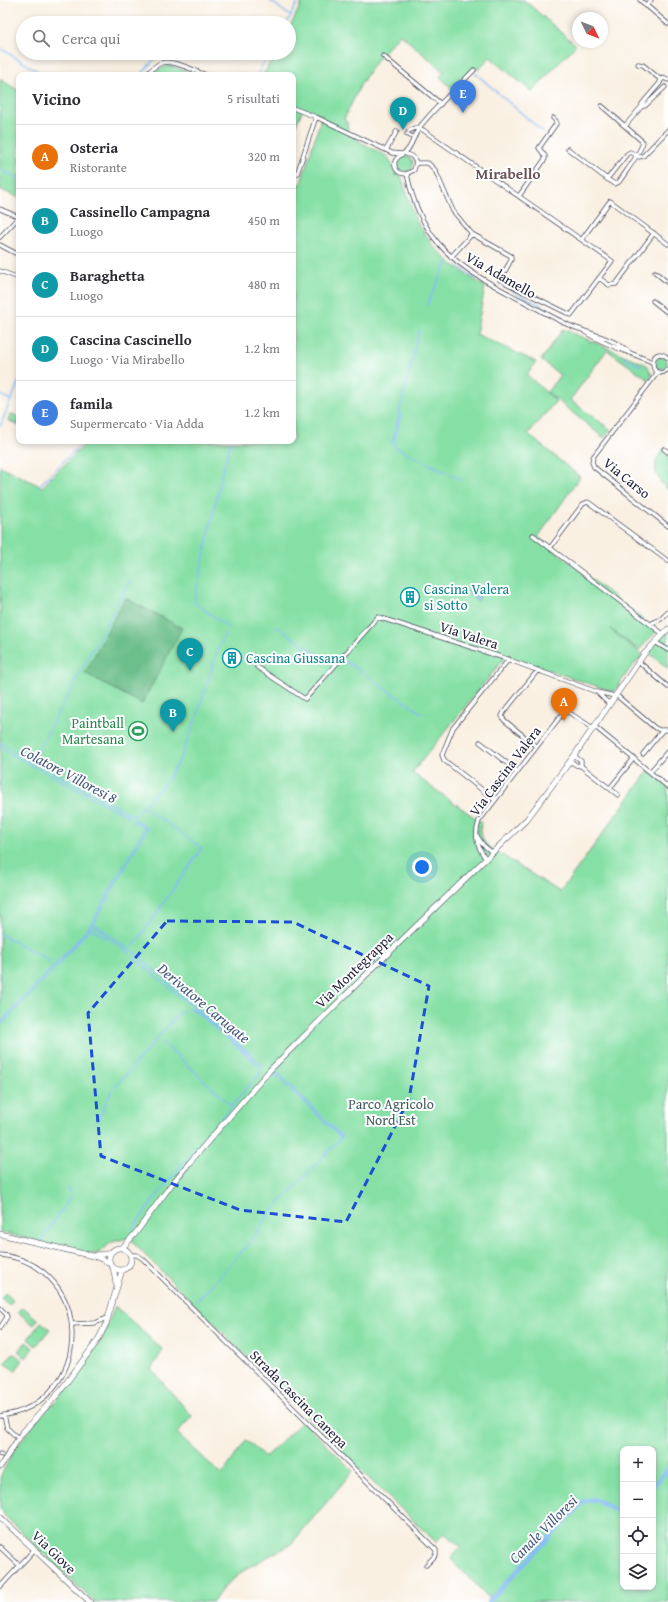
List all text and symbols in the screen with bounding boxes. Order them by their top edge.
north arrow [572,12,608,48]
search box [16,16,296,60]
icon: search [30,27,52,49]
text: Cerca qui [62,28,120,49]
pin: E [450,80,476,113]
text: Vicino [32,86,81,111]
text: 5 risultati [227,89,280,108]
pin: D [390,97,416,130]
text: Osteria [70,137,118,158]
text: A [41,147,49,166]
text: 320 m [248,147,280,166]
text: Ristorante [70,158,127,177]
district label: Mirabello [476,163,540,184]
text: Cassinello Campagna [70,201,210,222]
text: B [41,211,49,230]
text: 450 m [248,211,280,230]
text: Luogo [70,222,103,241]
street label: Via Adamello [462,247,540,303]
text: Baraghetta [70,265,145,286]
text: C [41,275,49,294]
text: 480 m [248,275,280,294]
text: Luogo [70,286,103,305]
text: Cascina Cascinello [70,329,192,350]
text: D [41,339,49,358]
text: 1.2 km [244,339,280,358]
text: Luogo · Via Mirabello [70,350,185,369]
text: famila [70,393,113,414]
text: E [42,403,48,422]
text: 1.2 km [244,403,280,422]
text: Supermercato · Via Adda [70,414,204,433]
street label: Via Carso [599,453,655,503]
place label: Cascina Valera si Sotto [424,579,510,615]
building icon: Cascina Valera si Sotto [399,586,421,608]
street label: Via Valera [437,616,501,654]
pin: C [177,638,203,671]
building icon: Cascina Giussana [221,647,243,669]
place label: Cascina Giussana [246,648,346,668]
pin: A [551,688,577,721]
pin: B [160,699,186,732]
place label: Paintball Martesana [62,713,124,749]
sports icon: Paintball Martesana [127,720,149,742]
street label: Via Cascina Valera [465,722,546,820]
water label: Colatore Villoresi 8 [17,740,121,808]
your location [412,857,432,877]
street label: Via Montegrappa [310,927,398,1013]
water label: Derivatore Carugate [152,957,255,1048]
park label: Parco Agricolo Nord Est [348,1094,434,1130]
street label: Strada Cascina Canepa [245,1345,353,1453]
map controls [620,1446,656,1590]
button: + [620,1446,656,1482]
button: − [620,1482,656,1518]
water label: Canale Villoresi [504,1490,582,1568]
button: locate [620,1518,656,1554]
street label: Via Giove [27,1526,81,1579]
button: layers [620,1554,656,1590]

